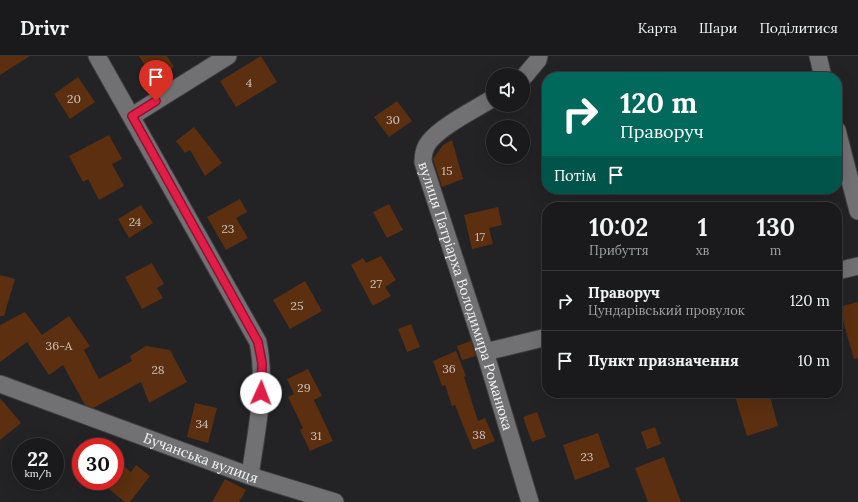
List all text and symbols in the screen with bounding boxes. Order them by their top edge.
text: Drivr [20,16,69,40]
text: Карта [638,19,677,37]
text: Шари [699,19,737,37]
text: Поділитися [759,19,838,37]
pin [139,60,173,101]
icon: arrive [145,66,167,88]
map controls [486,68,530,164]
button: sound [486,68,530,112]
house number: 4 [246,75,253,90]
text: 120 m [620,85,697,121]
icon: right [554,88,606,140]
house number: 20 [67,91,81,106]
house number: 30 [386,112,400,127]
button: search [486,120,530,164]
text: Праворуч [620,120,704,143]
street label: вулиця Патріарха Володимира Романюка [415,159,517,432]
house number: 15 [442,163,452,178]
icon: arrive [605,164,627,186]
text: Потім [554,166,597,185]
text: 10:02 [589,212,648,243]
text: 1 [698,212,707,243]
text: 130 [756,212,795,243]
house number: 24 [129,214,142,229]
house number: 23 [222,221,235,236]
house number: 17 [475,229,485,244]
text: Прибуття [589,242,649,259]
text: хв [696,242,709,259]
text: m [770,242,781,259]
house number: 27 [370,276,382,291]
text: Праворуч [588,283,660,302]
icon: right [554,290,576,312]
text: 120 m [790,291,830,310]
house number: 25 [291,298,303,313]
text: Цундарівський провулок [588,302,745,319]
house number: 36-А [46,338,73,353]
icon: arrive [554,350,576,372]
text: Пункт призначення [588,351,739,370]
text: 10 m [798,351,830,370]
house number: 36 [442,361,456,376]
house number: 28 [151,362,165,377]
position arrow [240,372,282,414]
house number: 29 [297,380,311,395]
house number: 34 [195,416,209,431]
house number: 38 [472,427,486,442]
house number: 31 [310,428,322,443]
street label: Бучанська вулиця [141,429,260,487]
speed limit sign: 30 [72,438,124,490]
text: 22 [27,446,49,471]
house number: 23 [581,449,594,464]
text: km/h [24,467,52,480]

